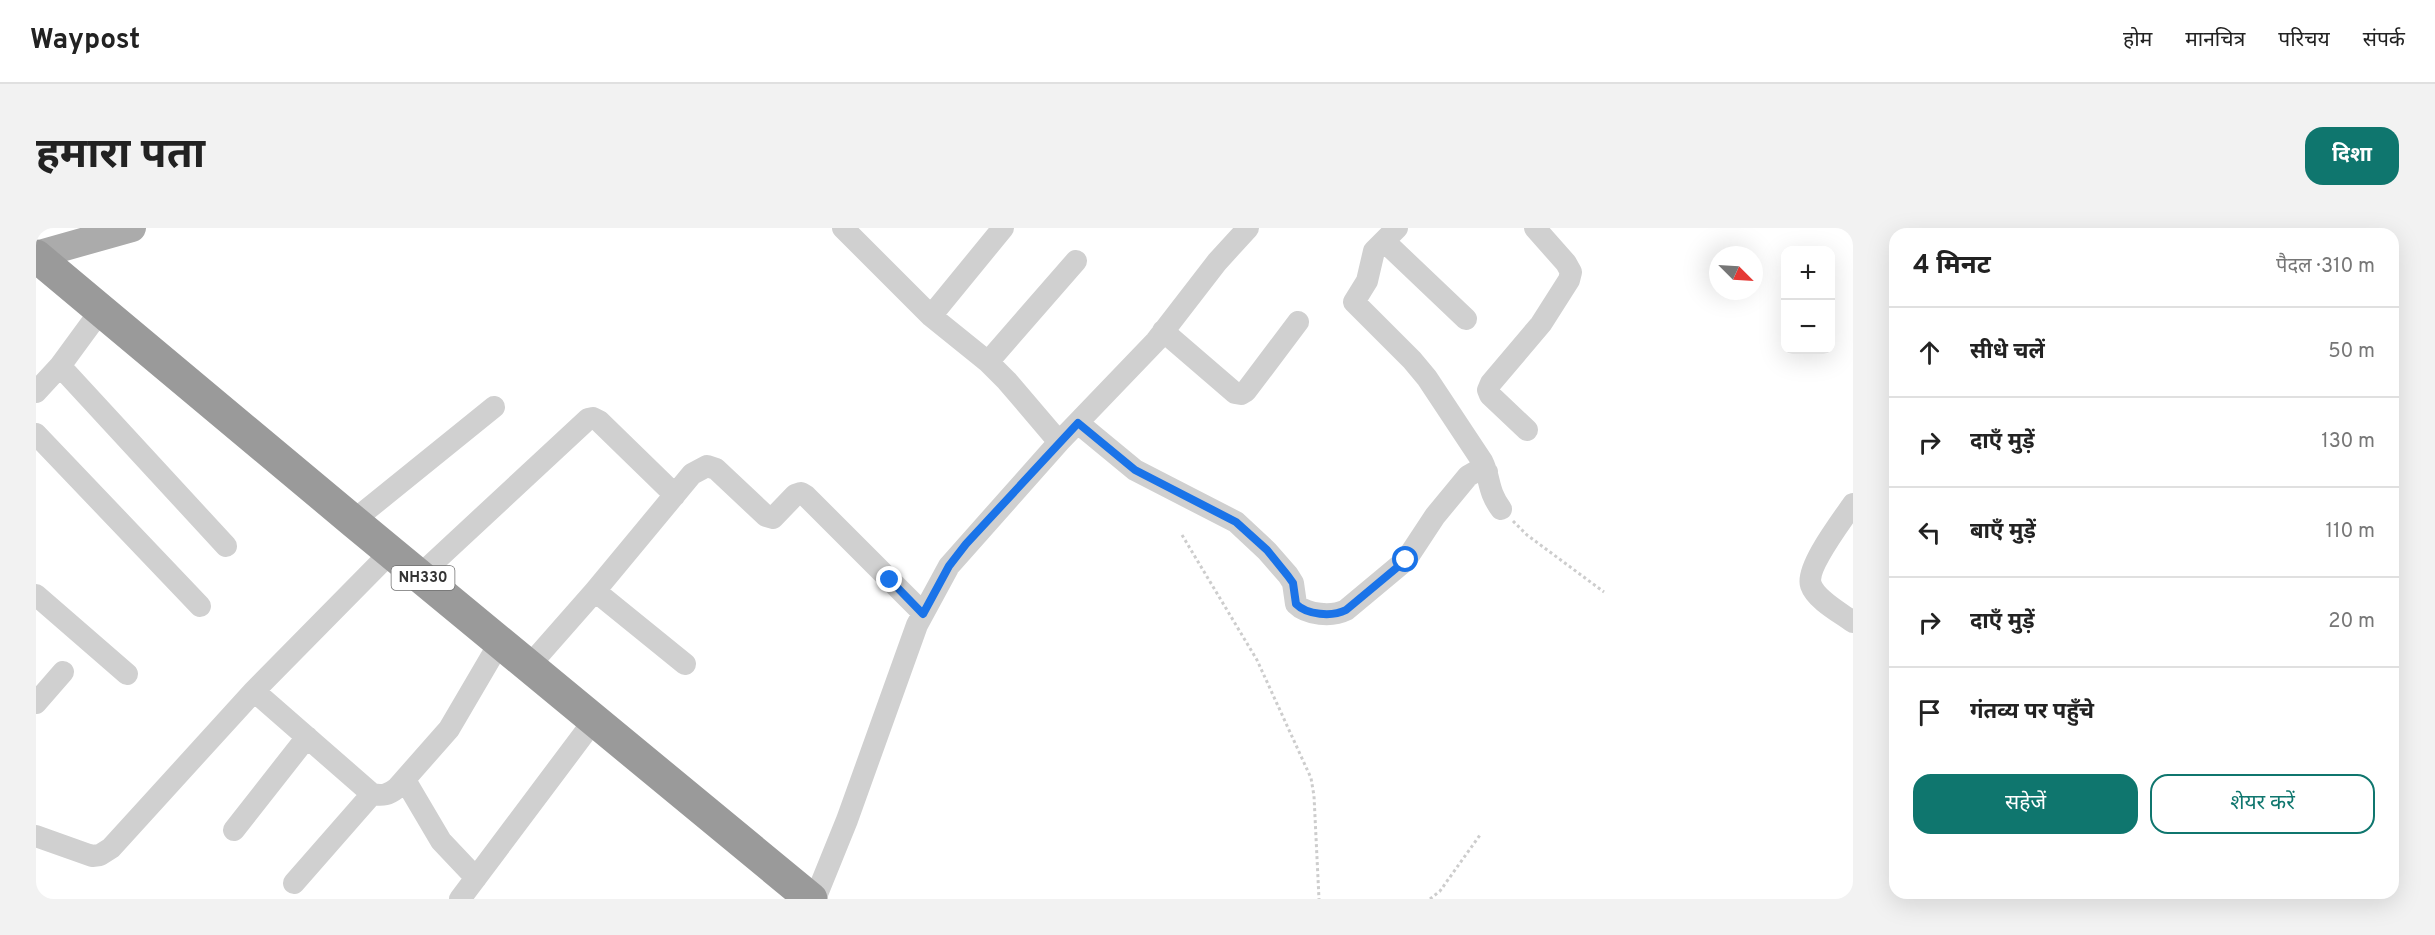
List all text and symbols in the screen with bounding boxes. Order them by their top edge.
text: Waypost [30,23,140,59]
text: होम [2123,27,2152,54]
text: मानचित्र [2185,27,2245,54]
text: परिचय [2278,27,2330,54]
text: संपर्क [2363,27,2405,54]
button: दिशा [2305,127,2399,185]
text: हमारा पता [36,130,205,183]
north arrow [1709,246,1763,300]
map controls [1781,246,1835,354]
button: + [1781,246,1835,300]
text: 4 मिनट [1913,250,1991,283]
text: पैदल · 310 m [2276,254,2375,280]
button: − [1781,300,1835,354]
icon: ahead [1913,336,1946,369]
text: सीधे चलें [1970,339,2045,366]
text: 50 m [2328,339,2375,365]
icon: right [1913,426,1946,459]
text: दाएँ मुड़ें [1970,429,2035,456]
text: 130 m [2321,429,2375,455]
icon: left [1913,516,1946,549]
text: बाएँ मुड़ें [1970,519,2036,546]
text: 110 m [2326,519,2375,545]
route start [1392,546,1418,572]
road number: NH330 [392,566,454,590]
route end [876,566,902,592]
icon: right [1913,606,1946,639]
text: दाएँ मुड़ें [1970,609,2035,636]
text: 20 m [2328,609,2375,635]
icon: arrive [1913,696,1946,729]
text: गंतव्य पर पहुँचे [1970,699,2094,726]
button: सहेजें [1913,774,2138,834]
button: शेयर करें [2150,774,2375,834]

